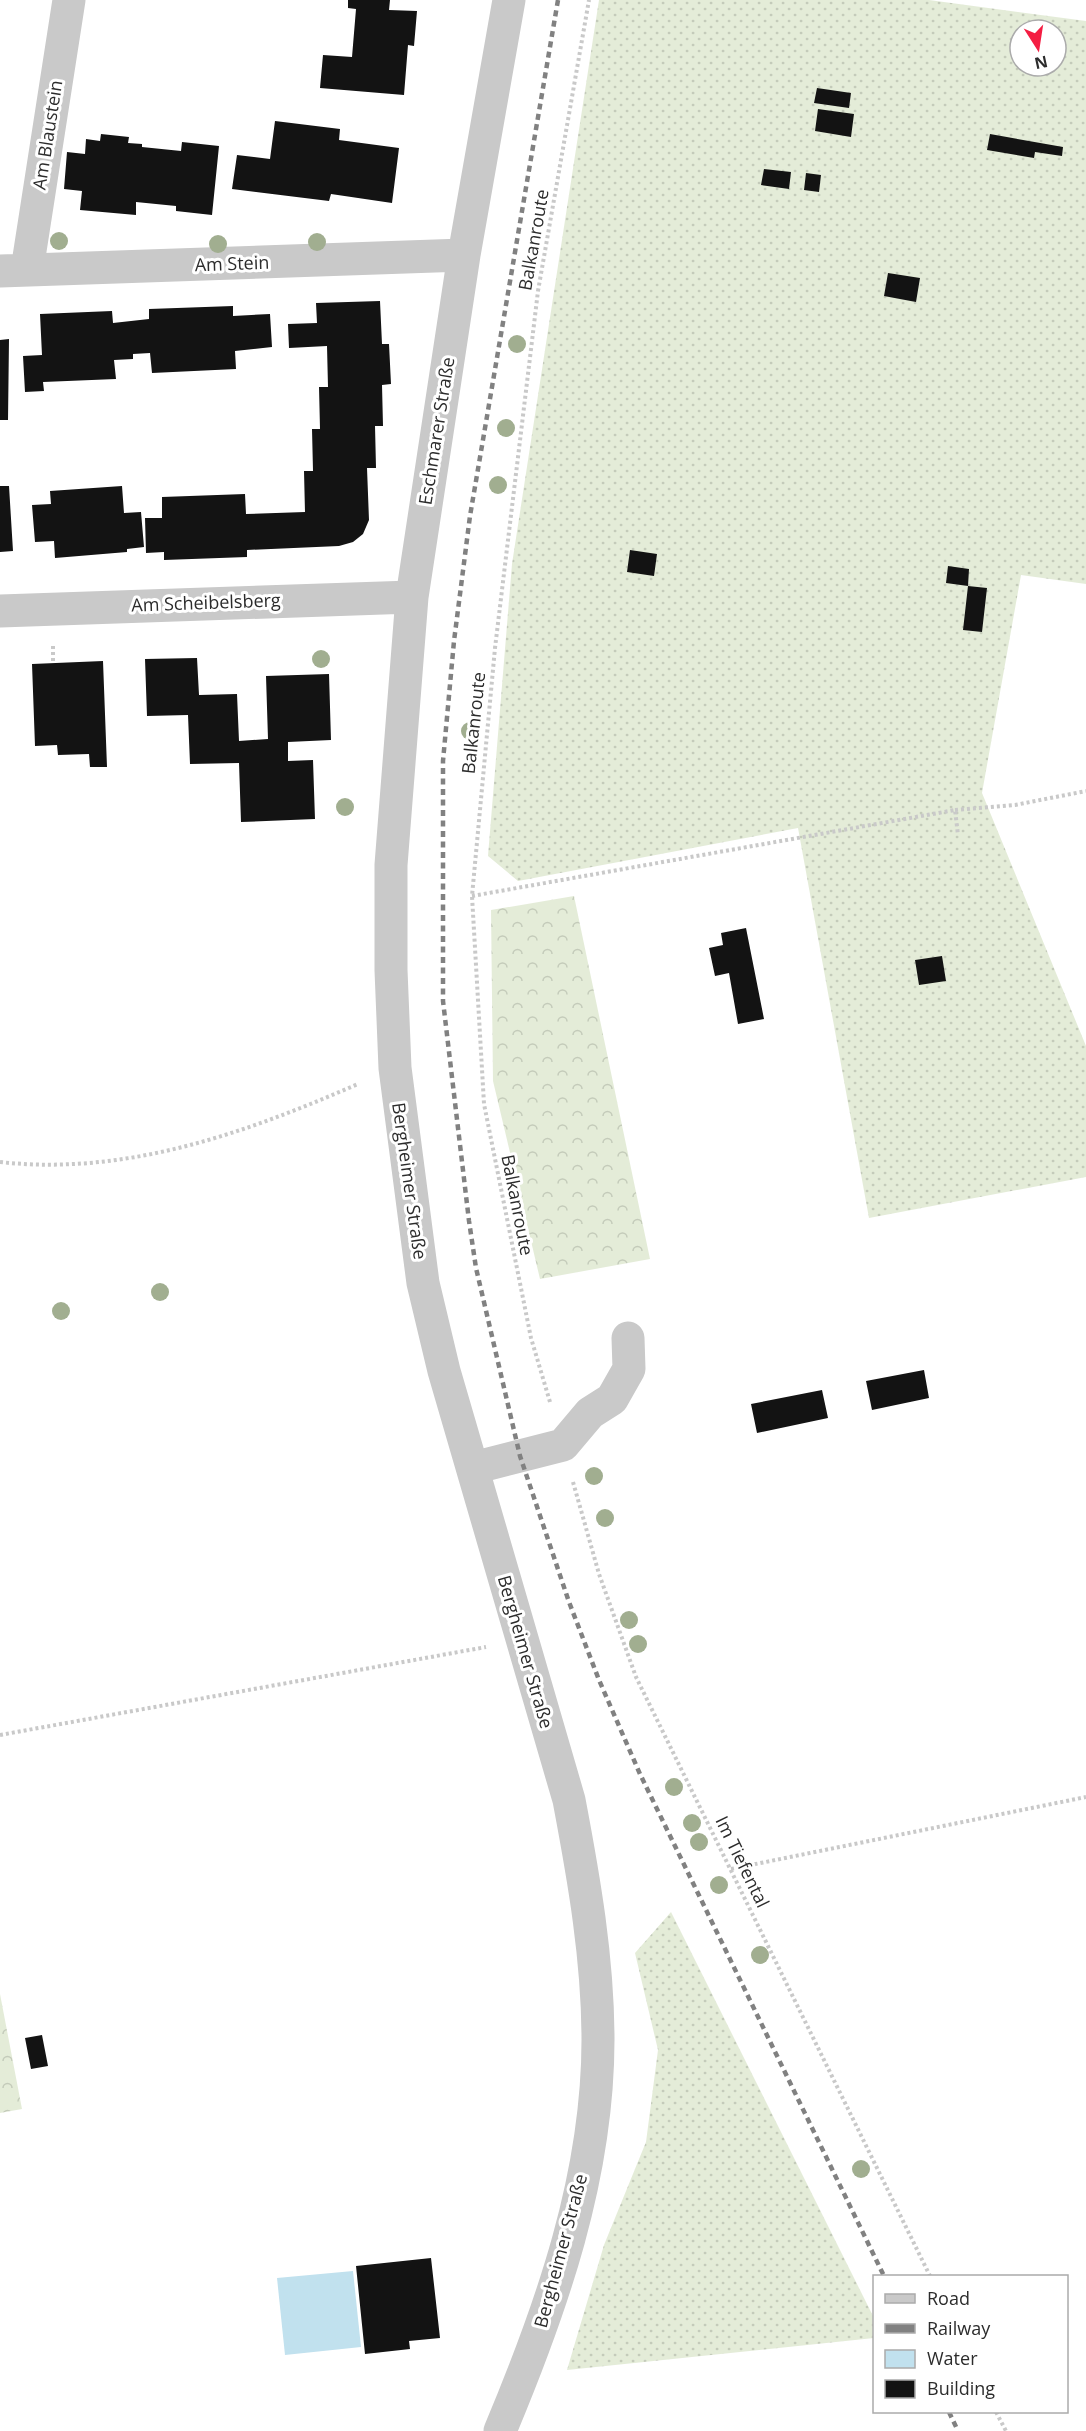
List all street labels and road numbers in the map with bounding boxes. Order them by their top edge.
street label: Am Blaustein [27,78,68,191]
street label: Balkanroute [512,187,554,292]
street label: Am Stein [194,250,270,276]
street label: Eschmarer Straße [412,355,460,506]
street label: Am Scheibelsberg [131,587,281,617]
street label: Balkanroute [456,671,490,775]
street label: Bergheimer Straße [387,1101,433,1261]
street label: Balkanroute [496,1152,540,1257]
street label: Bergheimer Straße [493,1572,559,1731]
street label: Im Tiefental [710,1812,775,1911]
street label: Bergheimer Straße [528,2171,592,2330]

